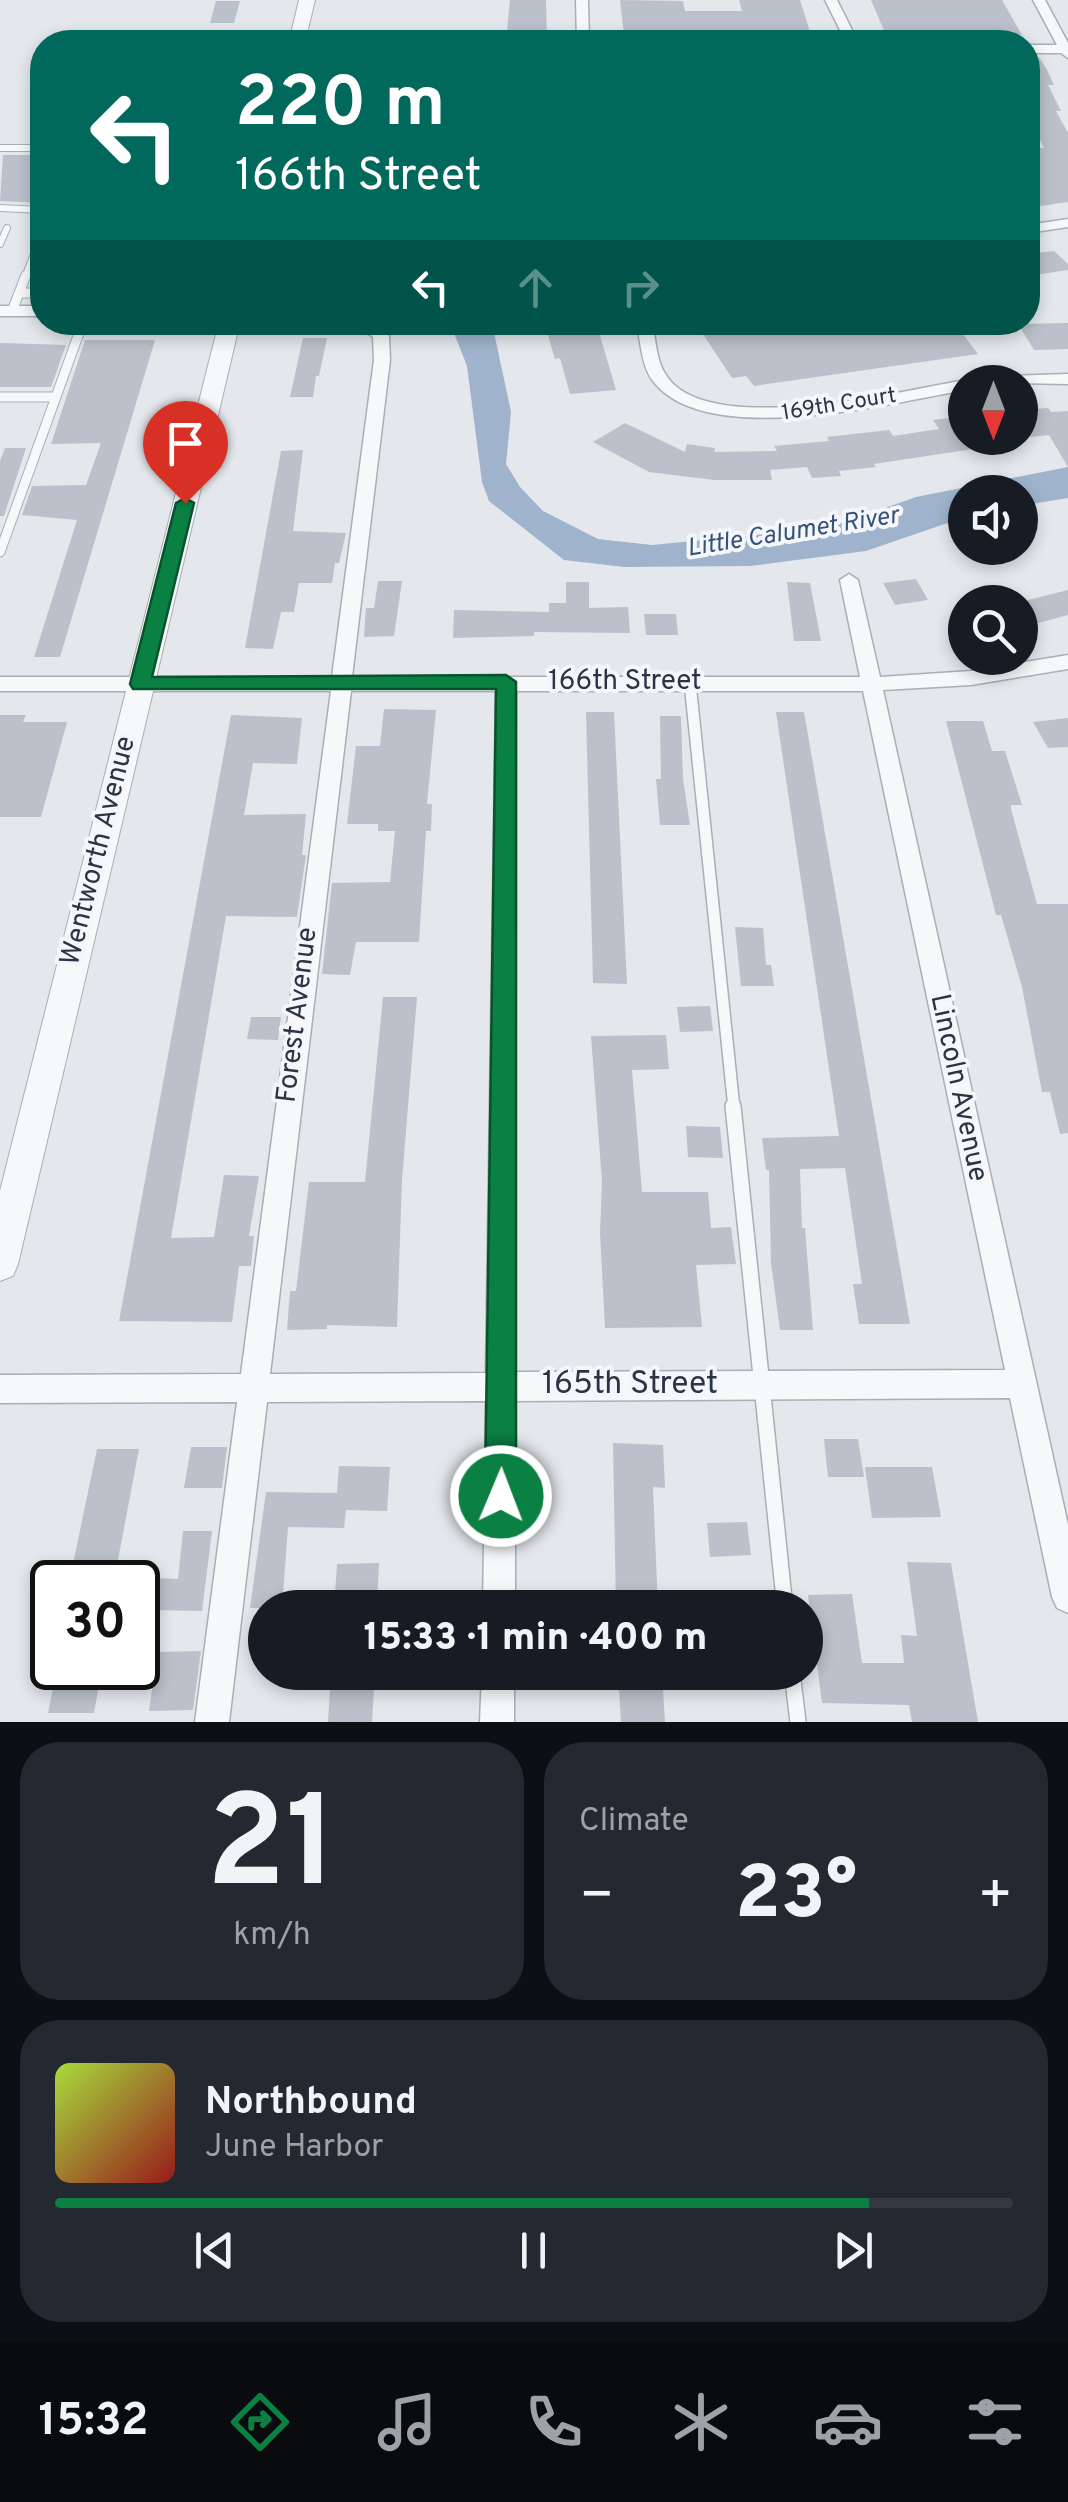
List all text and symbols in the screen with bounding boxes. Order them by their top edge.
text: 220 m [235,62,445,151]
icon: left [70,70,200,200]
text: 166th Street [235,149,481,206]
icon: left [403,260,458,315]
icon: ahead [508,260,563,315]
icon: right [613,260,668,315]
north arrow [948,365,1038,455]
map controls [948,365,1038,675]
street label: 169th Court [780,383,898,427]
pin [143,401,228,504]
icon: arrive [158,416,213,471]
button: sound [948,475,1038,565]
water label: Little Calumet River [685,500,904,566]
button: search [948,585,1038,675]
street label: 166th Street [548,664,702,700]
street label: Wentworth Avenue [53,733,145,969]
street label: Forest Avenue [269,925,327,1105]
street label: Lincoln Avenue [921,991,995,1185]
street label: 165th Street [542,1365,718,1405]
position arrow [449,1444,553,1548]
speed limit sign: 30 [30,1560,160,1690]
text: 15:33 · 1 min · 400 m [364,1615,707,1664]
text: 21 [206,1768,338,1933]
text: Climate [579,1802,689,1842]
text: 23° [735,1850,857,1945]
text: − [579,1863,614,1933]
text: + [978,1863,1013,1933]
text: km/h [233,1916,311,1956]
text: Northbound [205,2079,417,2128]
text: June Harbor [205,2128,384,2168]
icon: previous [187,2223,242,2278]
icon: pause [506,2223,561,2278]
icon: next [826,2223,881,2278]
icon: directions [225,2387,295,2457]
icon: music [372,2387,442,2457]
icon: phone [519,2387,589,2457]
icon: climate [666,2387,736,2457]
icon: car [813,2387,883,2457]
icon: filters [960,2387,1030,2457]
text: 15:32 [38,2394,148,2451]

